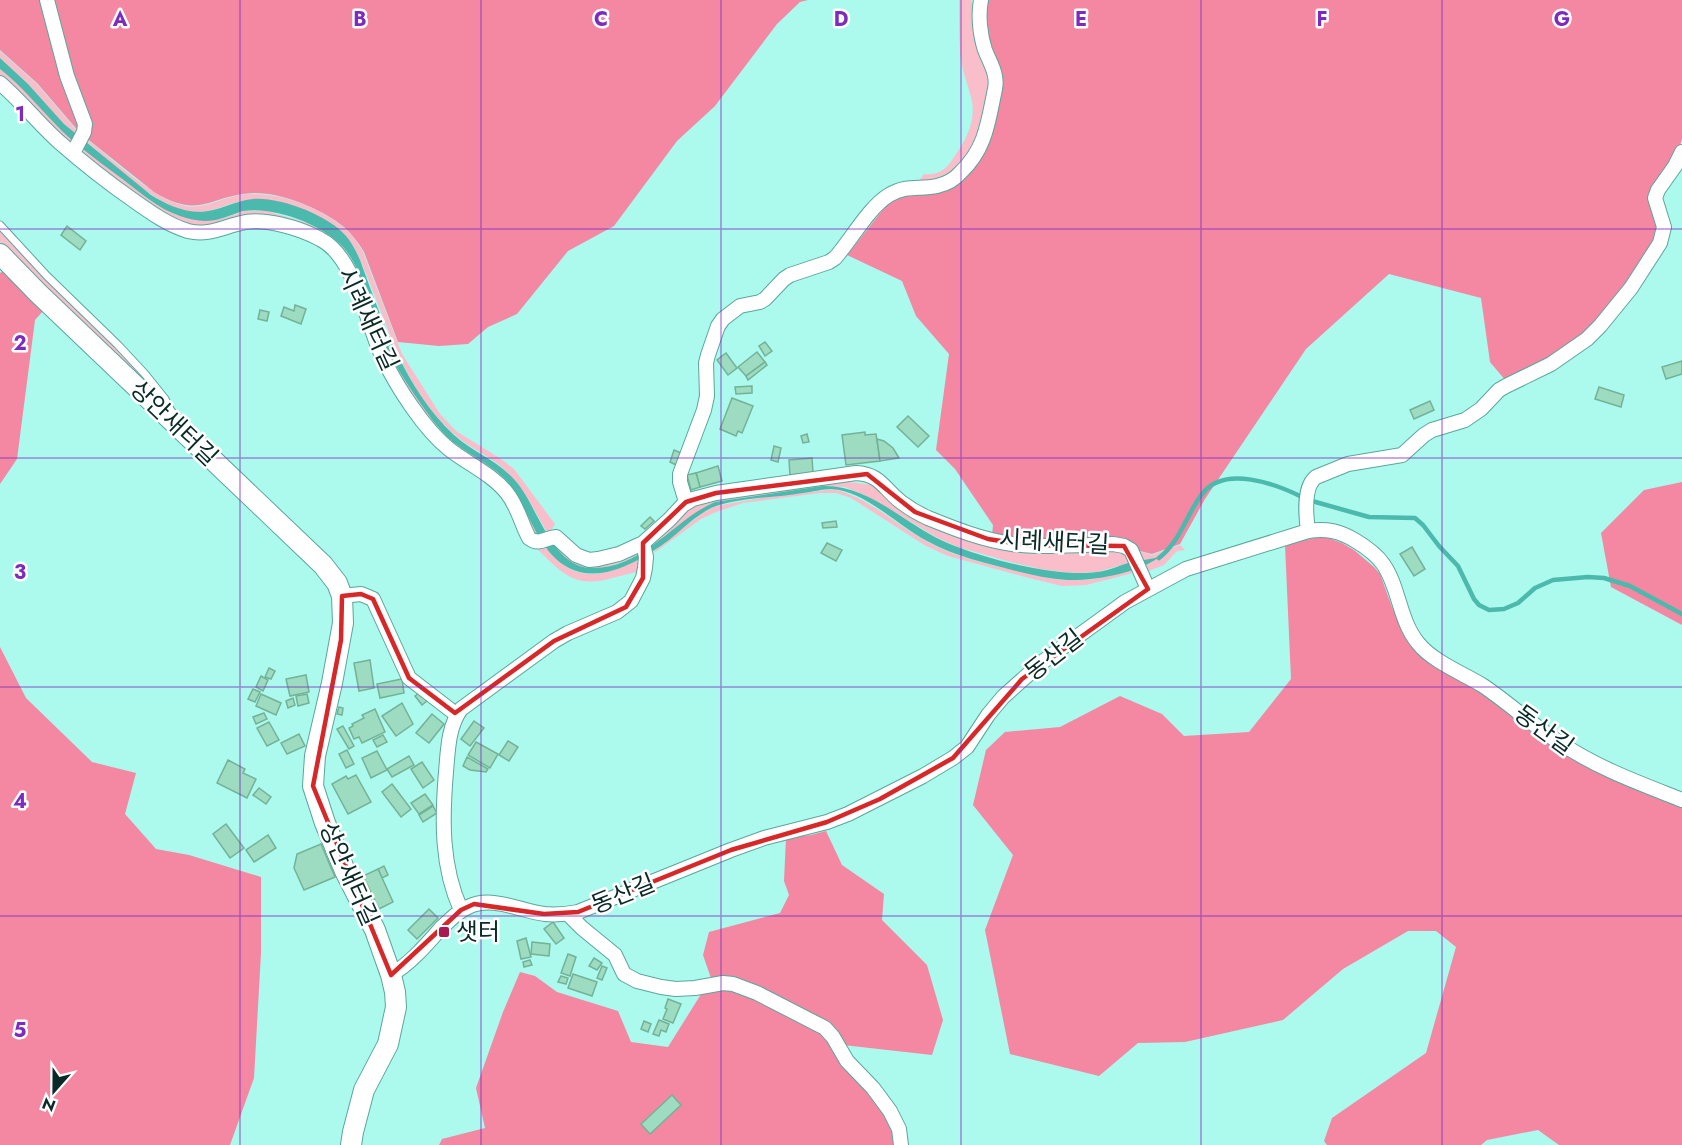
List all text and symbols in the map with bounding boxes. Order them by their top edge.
text: A [112,5,128,34]
text: B [353,5,367,34]
text: C [594,5,608,34]
text: D [834,5,848,34]
text: E [1075,5,1087,34]
text: F [1316,5,1328,34]
text: G [1554,5,1570,34]
text: 1 [15,100,25,129]
street label: 시례새터길 [329,261,408,376]
text: 2 [13,329,27,358]
street label: 상안새터길 [122,372,226,474]
street label: 시례새터길 [998,521,1110,562]
text: 3 [14,558,26,587]
street label: 동산길 [1017,620,1091,689]
street label: 동산길 [1507,696,1581,763]
text: 4 [13,787,27,816]
street label: 상안새터길 [311,816,388,931]
street label: 동산길 [586,865,660,922]
place label: 샛터 [456,914,500,949]
marker: 샛터 [437,925,451,939]
text: 5 [14,1016,27,1045]
north arrow [24,1061,84,1121]
text: N [39,1092,59,1118]

